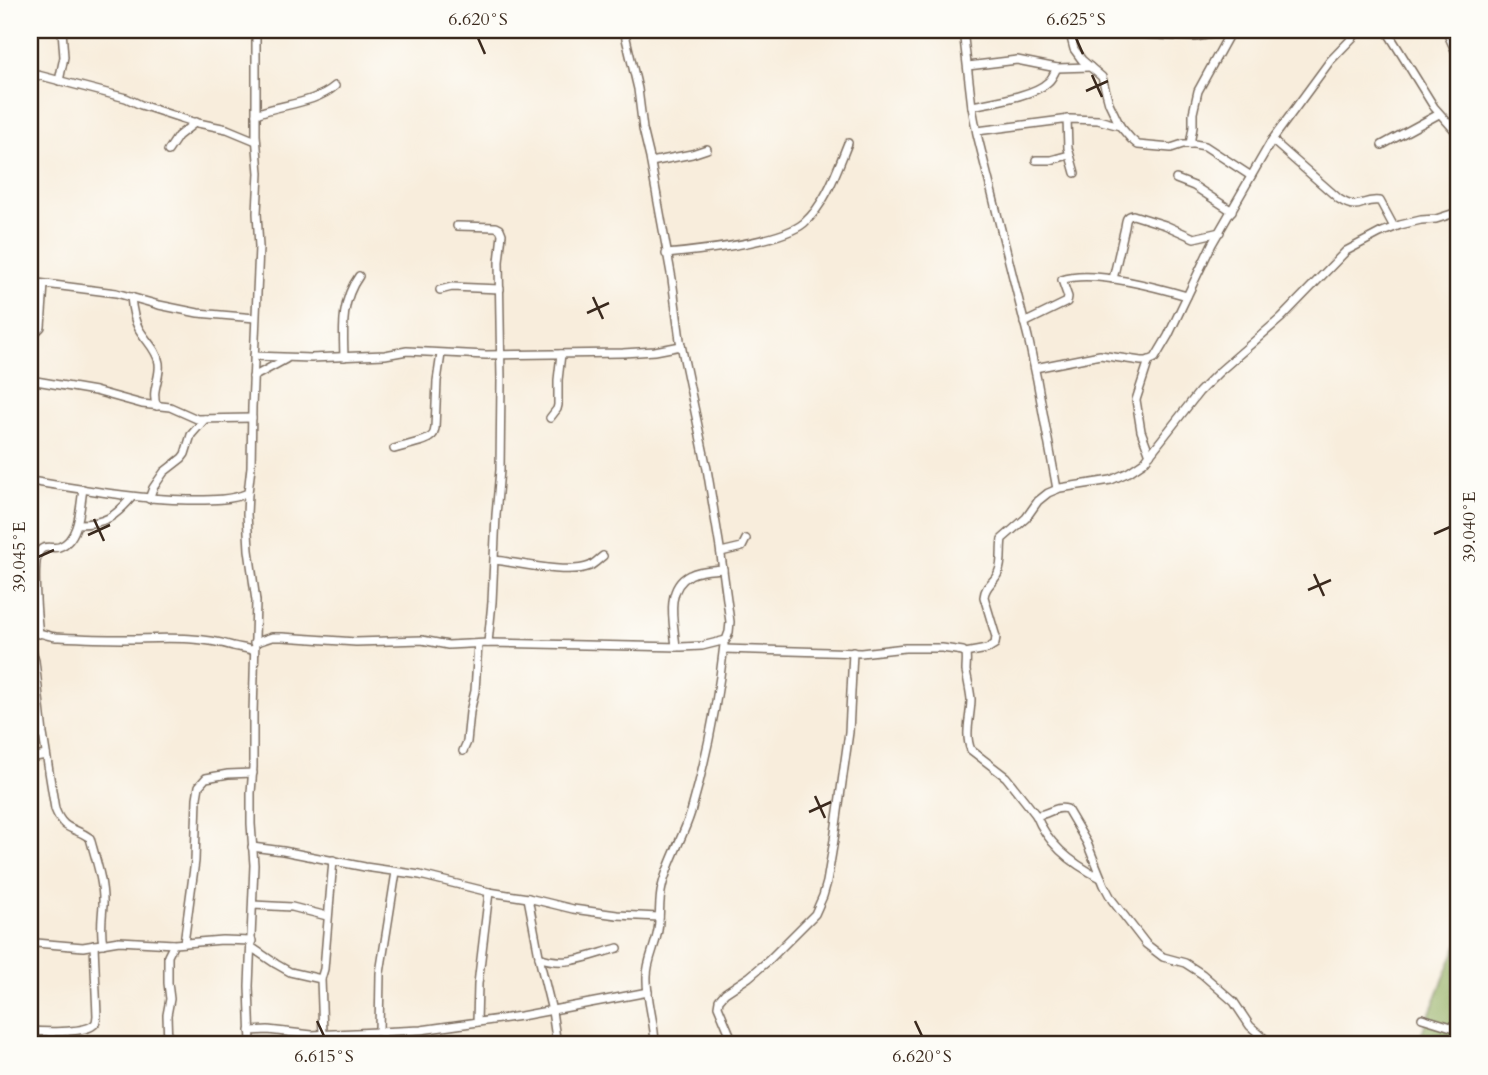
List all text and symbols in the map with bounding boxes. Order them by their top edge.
text: 6.620°S [448,7,508,32]
text: 6.625°S [1046,7,1106,32]
text: 39.040°E [1457,492,1482,563]
text: 39.045°E [7,522,32,593]
text: 6.615°S [294,1044,354,1069]
text: 6.620°S [892,1044,952,1069]

